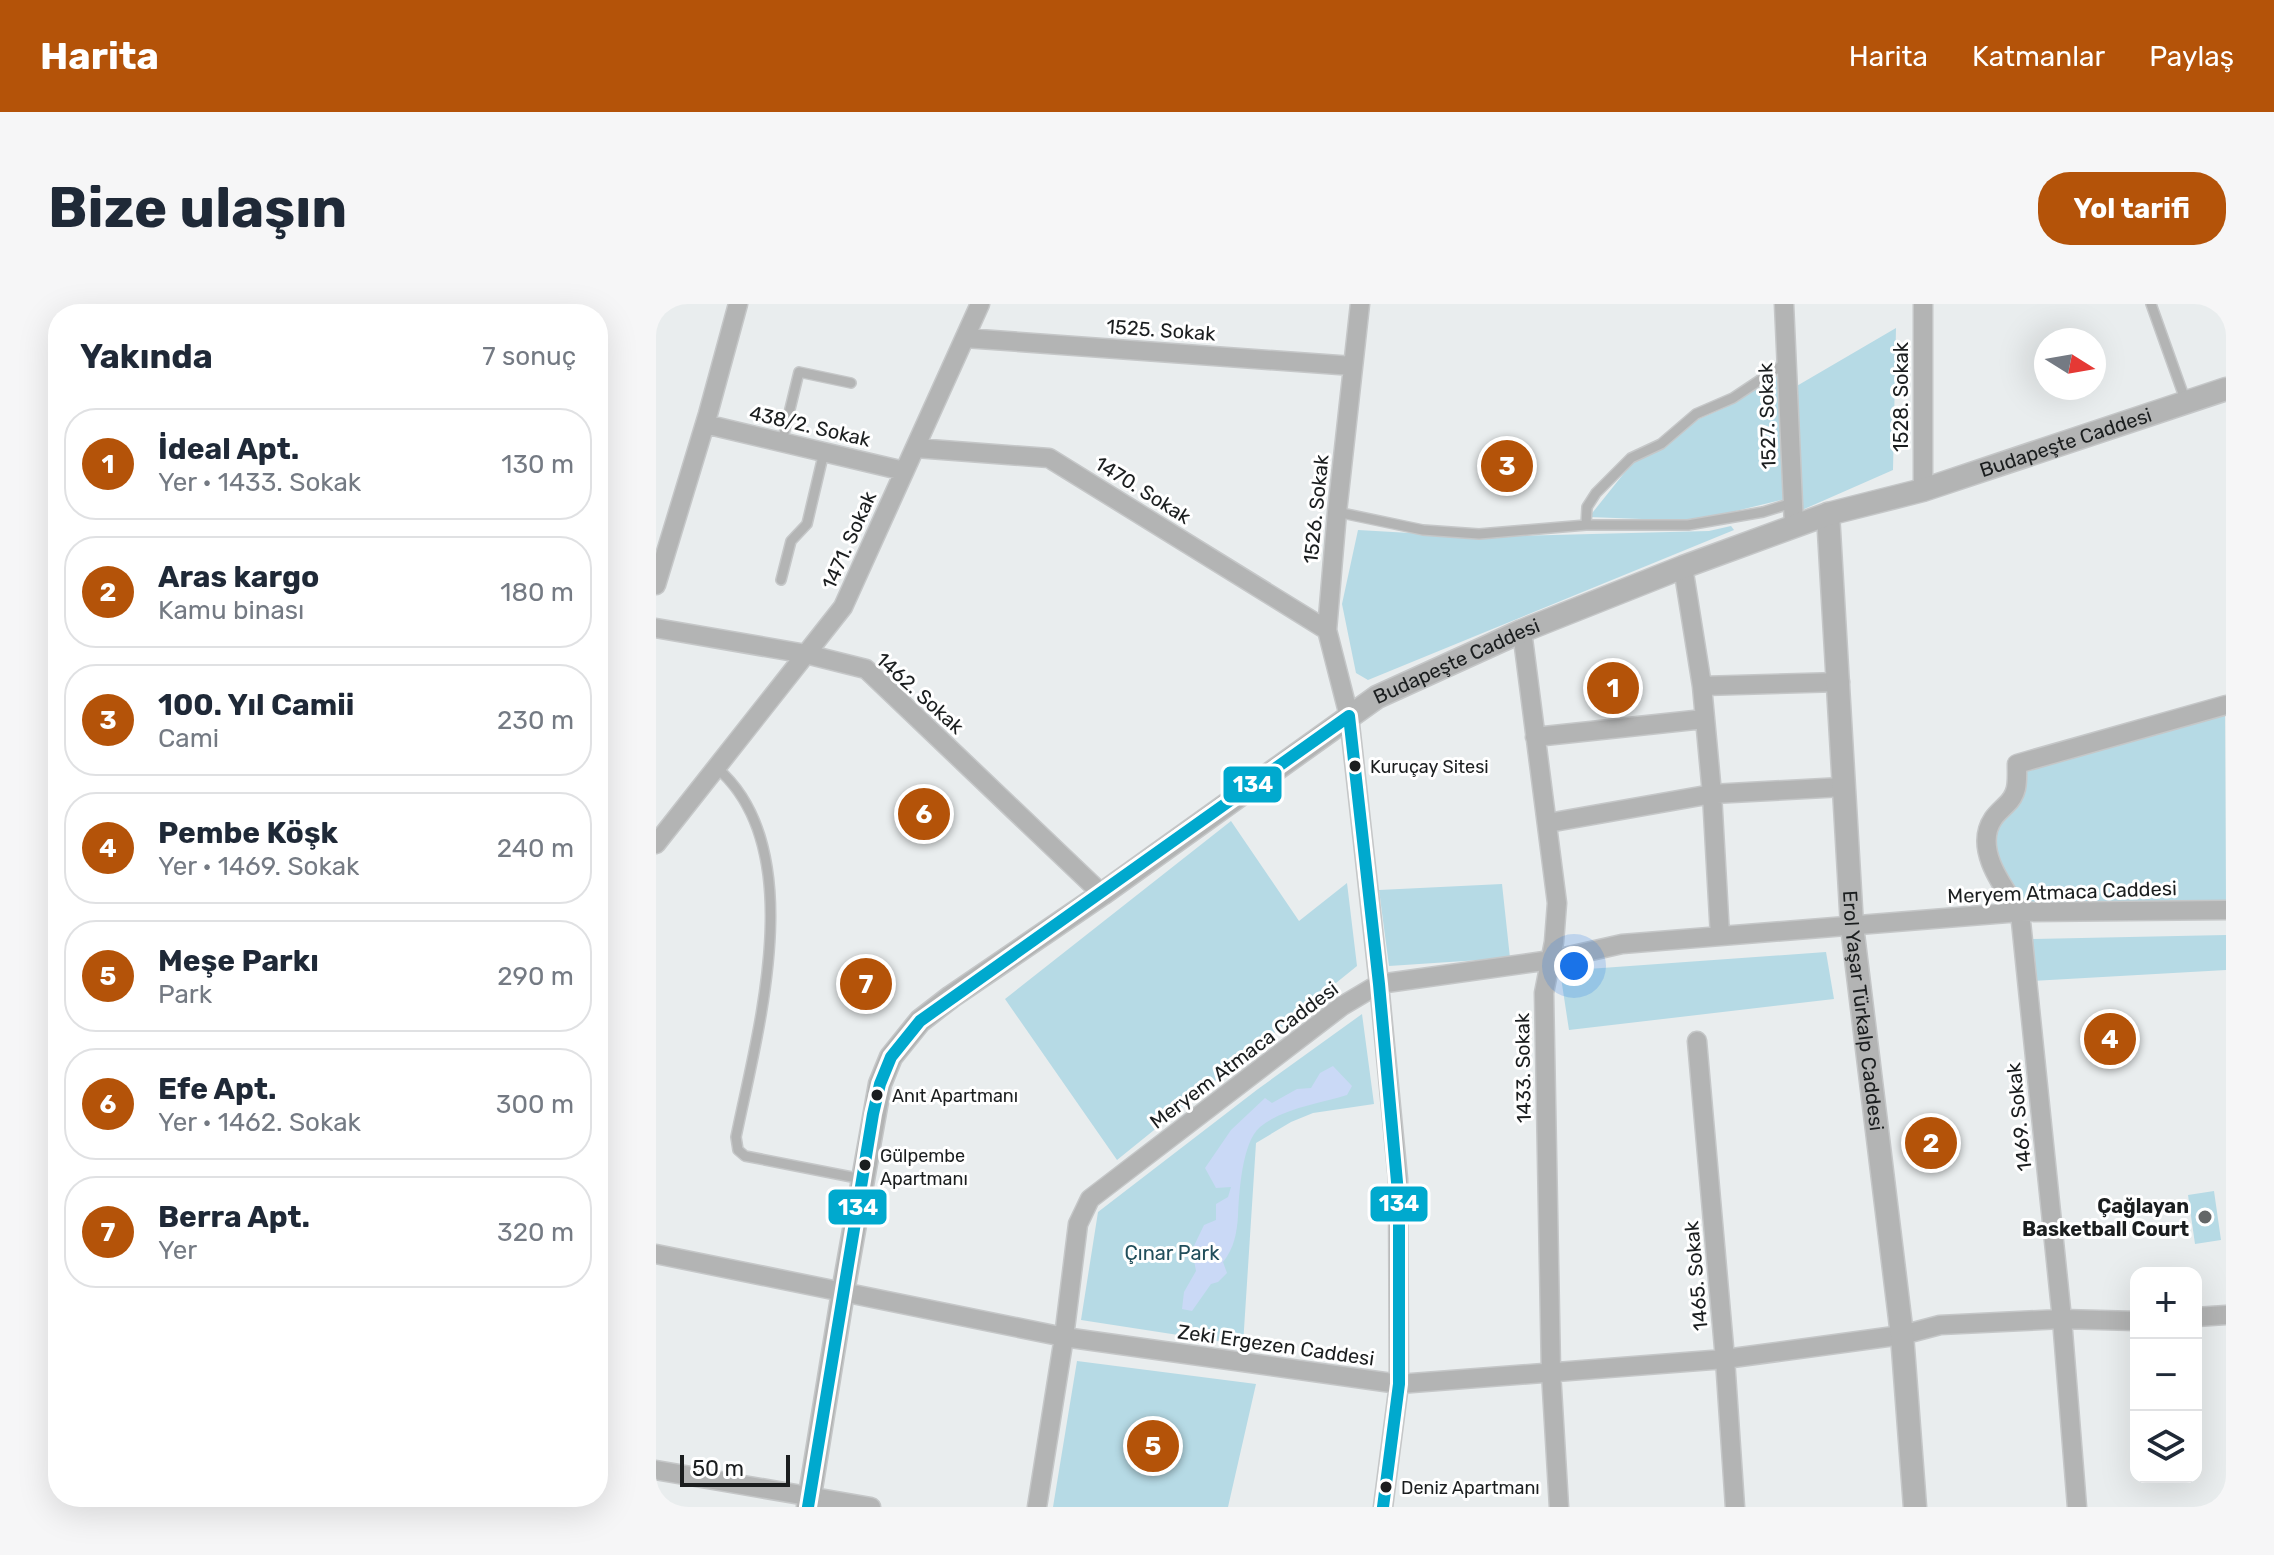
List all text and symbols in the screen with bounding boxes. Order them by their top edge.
text: Harita [40,33,159,79]
text: Harita [1849,40,1928,73]
text: Katmanlar [1972,40,2105,73]
text: Paylaş [2149,40,2234,73]
button: Yol tarifi [2038,172,2226,245]
text: Bize ulaşın [48,175,347,241]
street label: 1525. Sokak [1106,314,1217,346]
north arrow [2034,328,2106,400]
text: Yakında [80,336,213,377]
text: 7 sonuç [482,341,576,372]
street label: 1528. Sokak [1889,341,1913,452]
street label: 1527. Sokak [1753,362,1781,470]
street label: 438/2. Sokak [747,400,874,452]
street label: Budapeşte Caddesi [1976,403,2155,482]
text: İdeal Apt. [158,431,299,467]
pin: 3 [1481,436,1533,496]
text: 1 [102,449,114,480]
text: 130 m [501,449,574,480]
street label: 1470. Sokak [1091,451,1196,529]
street label: 1526. Sokak [1298,453,1334,565]
text: Yer · 1433. Sokak [158,467,361,498]
street label: 1471. Sokak [817,487,882,593]
text: Aras kargo [158,559,319,595]
text: 2 [100,577,116,608]
text: 180 m [500,577,574,608]
text: Kamu binası [158,595,304,626]
street label: Budapeşte Caddesi [1369,613,1543,709]
street label: 1462. Sokak [871,647,969,739]
pin: 1 [1587,658,1639,718]
text: 100. Yıl Camii [158,687,354,723]
text: 3 [99,705,117,736]
text: 230 m [497,705,574,736]
text: Cami [158,723,219,754]
place label: Kuruçay Sitesi [1370,756,1489,778]
marker: Kuruçay Sitesi [1347,758,1363,774]
line badge: 134 [1222,765,1283,804]
text: 134 [1233,771,1273,798]
pin: 6 [898,784,950,844]
text: Pembe Köşk [158,815,338,851]
text: 4 [99,833,117,864]
text: 240 m [497,833,574,864]
text: Yer · 1469. Sokak [158,851,359,882]
street label: Meryem Atmaca Caddesi [1947,876,2177,908]
street label: Erol Yaşar Türkalp Caddesi [1838,890,1889,1132]
text: Meşe Parkı [158,943,319,979]
your location [1554,946,1594,986]
pin: 7 [840,954,892,1014]
text: 5 [100,961,116,992]
text: 290 m [497,961,574,992]
street label: Meryem Atmaca Caddesi [1145,976,1343,1134]
text: Park [158,979,212,1010]
pin: 4 [2084,1009,2136,1069]
street label: 1433. Sokak [1510,1012,1536,1123]
street label: 1469. Sokak [2001,1061,2037,1172]
text: Efe Apt. [158,1071,276,1107]
place label: Anıt Apartmanı [892,1085,1018,1107]
marker: Anıt Apartmanı [869,1087,885,1103]
text: 6 [100,1089,116,1120]
text: 300 m [496,1089,574,1120]
text: Yer · 1462. Sokak [158,1107,361,1138]
pin: 2 [1905,1113,1957,1173]
place label: Gülpembe Apartmanı [880,1145,968,1190]
marker: Gülpembe Apartmanı [857,1157,873,1173]
line badge: 134 [1369,1185,1429,1223]
line badge: 134 [827,1188,888,1226]
text: 134 [1379,1190,1419,1217]
text: 134 [838,1194,878,1221]
place label: Çağlayan Basketball Court [2022,1194,2189,1241]
text: Berra Apt. [158,1199,310,1235]
marker: Çağlayan Basketball Court [2196,1208,2214,1226]
text: 7 [101,1217,115,1248]
text: 320 m [497,1217,574,1248]
street label: 1465. Sokak [1679,1219,1713,1332]
text: Yer [158,1235,197,1266]
park label: Çınar Park [1125,1241,1220,1265]
map controls [2130,1267,2202,1483]
button: + [2130,1267,2202,1339]
street label: Zeki Ergezen Caddesi [1176,1319,1376,1371]
button: − [2130,1339,2202,1411]
button: layers [2130,1411,2202,1483]
pin: 5 [1127,1416,1179,1476]
scale bar [680,1451,790,1487]
text: 50 m [692,1455,744,1482]
place label: Deniz Apartmanı [1401,1477,1540,1499]
marker: Deniz Apartmanı [1378,1479,1394,1495]

